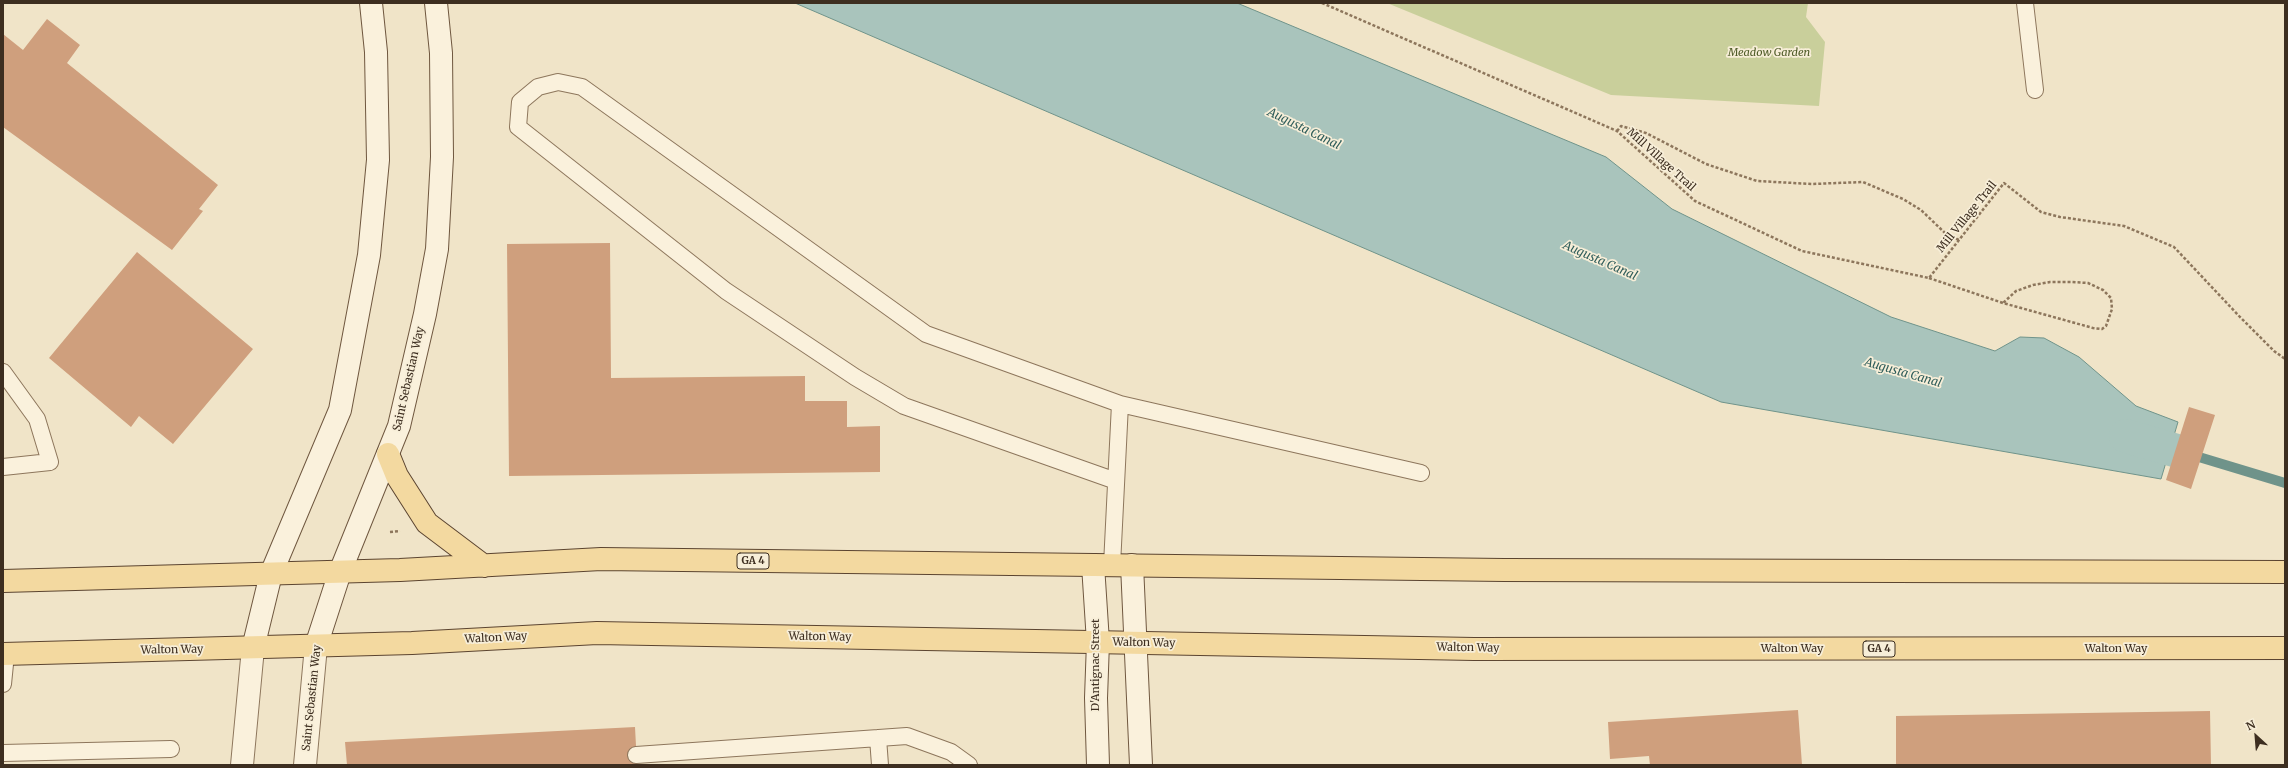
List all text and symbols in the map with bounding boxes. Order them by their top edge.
park label: Meadow Garden [1728,46,1810,60]
water label: Augusta Canal [1265,105,1343,153]
street label: Mill Village Trail [1624,126,1698,194]
street label: Mill Village Trail [1934,179,2000,255]
water label: Augusta Canal [1561,238,1639,284]
street label: Saint Sebastian Way [391,325,427,433]
water label: Augusta Canal [1863,355,1943,391]
road number: GA 4 [737,553,769,569]
street label: D'Antignac Street [1089,619,1103,711]
street label: Walton Way [464,630,528,646]
street label: Walton Way [789,630,851,644]
street label: Walton Way [1113,636,1175,650]
street label: Walton Way [1437,641,1499,655]
road number: GA 4 [1863,641,1895,657]
street label: Walton Way [1761,642,1823,656]
street label: Walton Way [2085,642,2147,656]
street label: Walton Way [141,643,203,657]
street label: Saint Sebastian Way [300,644,324,752]
north arrow [2236,716,2276,756]
text: N [2244,717,2258,733]

